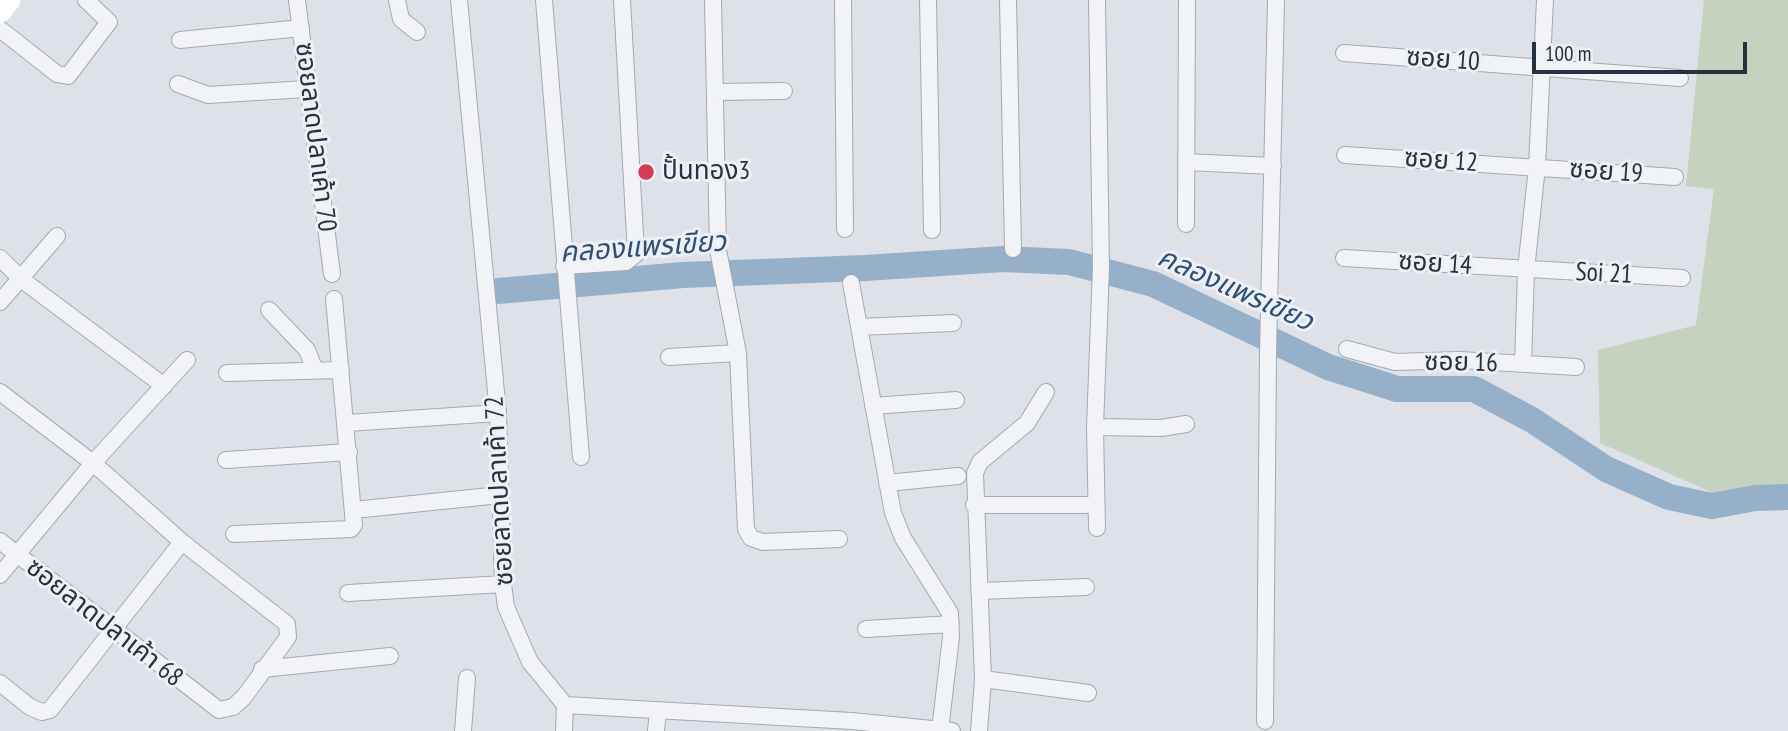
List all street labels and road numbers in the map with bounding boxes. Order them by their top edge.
street label: ซอยลาดปลาเค้า 70 [288,41,342,233]
street label: ซอย 10 [1405,42,1481,78]
street label: ซอย 12 [1403,143,1479,179]
street label: ซอย 19 [1568,154,1644,190]
street label: ซอย 14 [1397,246,1473,282]
street label: Soi 21 [1575,257,1633,291]
street label: ซอย 16 [1424,347,1498,379]
street label: ซอยลาดปลาเค้า 72 [479,395,521,587]
street label: ซอยลาดปลาเค้า 68 [19,552,189,694]

